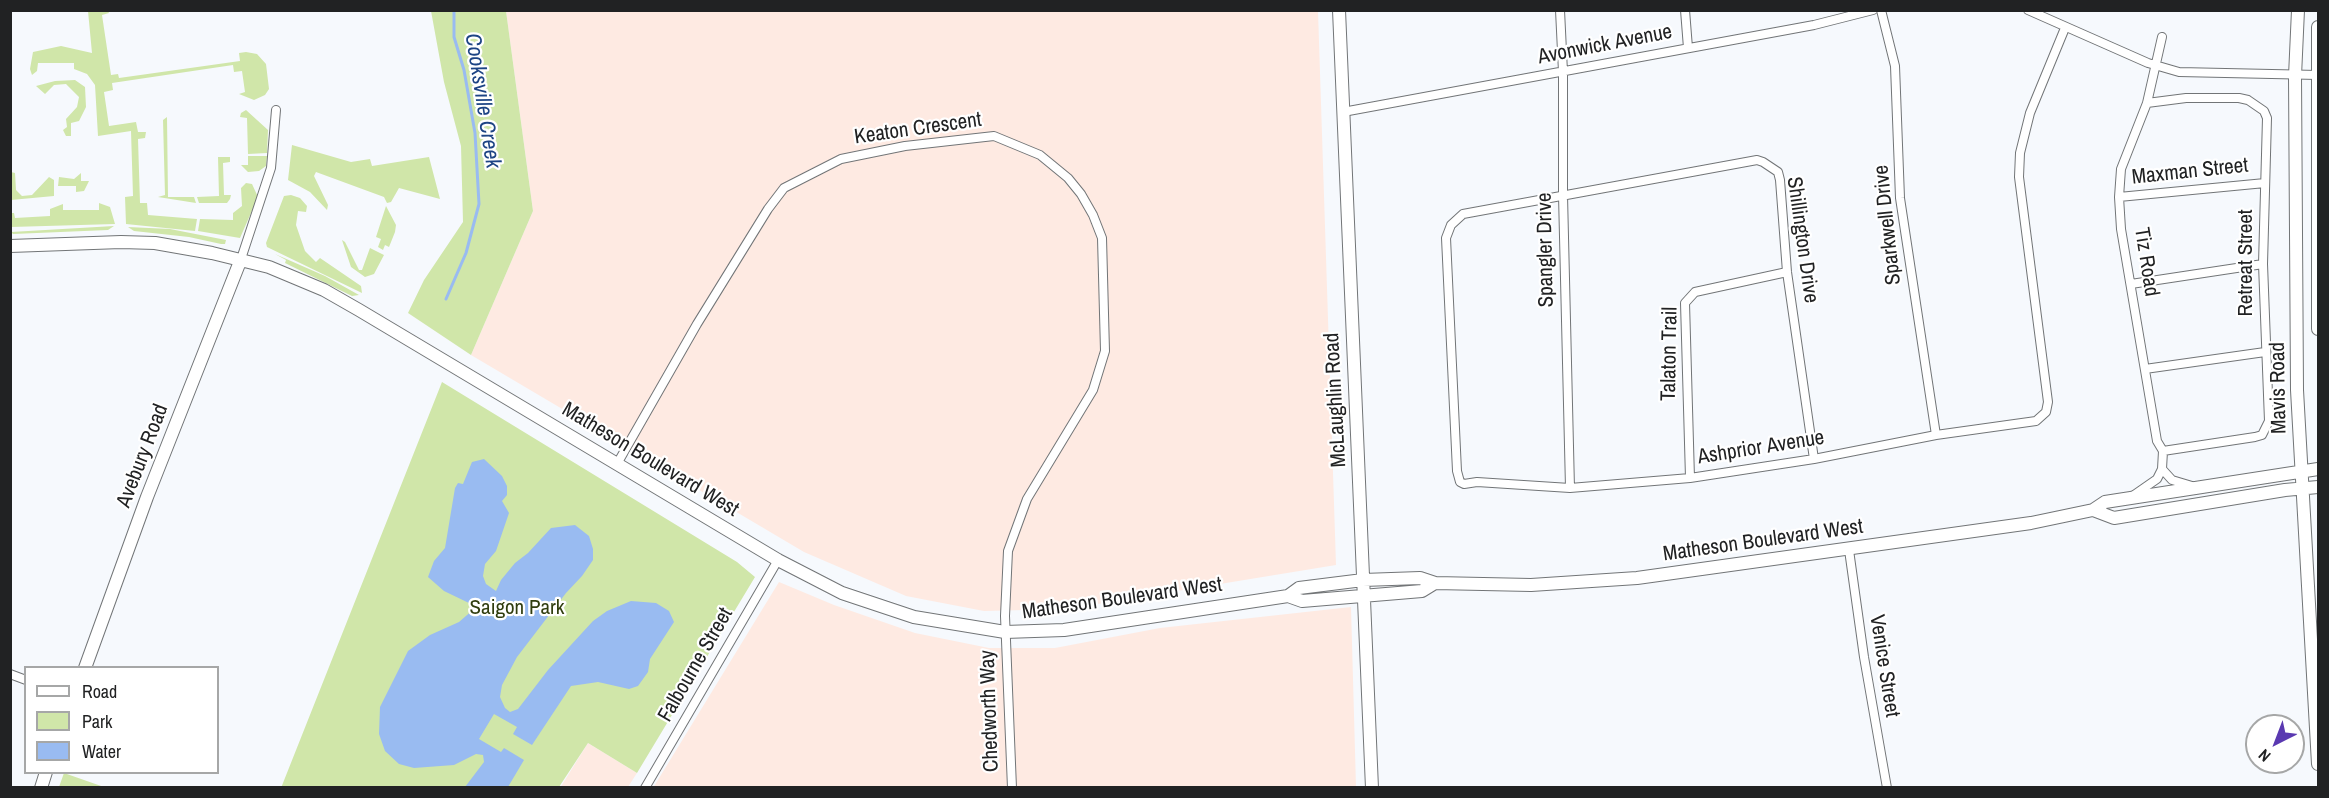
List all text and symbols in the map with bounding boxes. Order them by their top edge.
street label: Avonwick Avenue [1536,20,1674,70]
water label: Cooksville Creek [458,32,506,170]
street label: Keaton Crescent [853,108,983,150]
street label: Maxman Street [2131,153,2249,191]
street label: Sparkwell Drive [1869,164,1907,286]
street label: Shillington Drive [1781,175,1823,305]
street label: Spangler Drive [1532,192,1560,308]
street label: Retreat Street [2233,209,2259,317]
street label: Tiz Road [2128,226,2164,298]
street label: Talaton Trail [1657,307,1683,401]
street label: McLaughlin Road [1320,332,1352,468]
street label: Mavis Road [2266,342,2292,434]
street label: Matheson Boulevard West [557,397,743,523]
street label: Avebury Road [112,401,174,511]
street label: Ashprior Avenue [1696,426,1826,470]
street label: Matheson Boulevard West [1661,514,1865,568]
street label: Matheson Boulevard West [1020,572,1224,626]
park label: Saigon Park [470,595,564,621]
street label: Falbourne Street [653,604,739,726]
street label: Venice Street [1863,613,1905,719]
street label: Chedworth Way [975,650,1005,772]
legend [24,666,219,774]
text: Road [82,679,117,704]
text: Park [82,709,112,734]
north arrow [2245,714,2305,774]
text: Water [82,739,121,764]
text: N [2253,745,2275,767]

